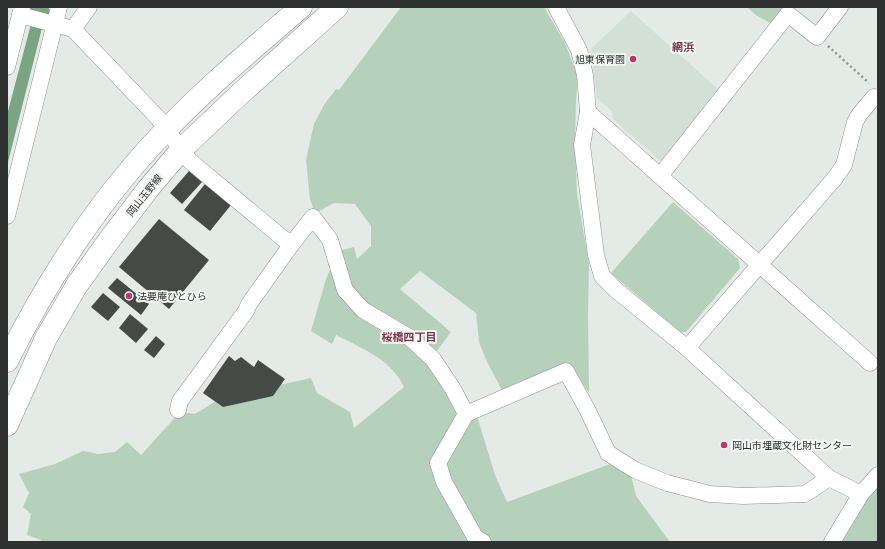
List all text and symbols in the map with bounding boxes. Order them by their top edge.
district label: 網浜 [672,41,694,54]
place label: 旭東保育園 [575,54,625,65]
marker: 旭東保育園 [628,54,638,64]
street label: 岡山玉野線 [124,172,164,218]
marker: 法要庵ひとひら [124,291,134,301]
place label: 法要庵ひとひら [137,291,207,302]
district label: 桜橋四丁目 [382,331,437,344]
marker: 岡山市埋蔵文化財センター [719,440,729,450]
place label: 岡山市埋蔵文化財センター [732,440,852,451]

